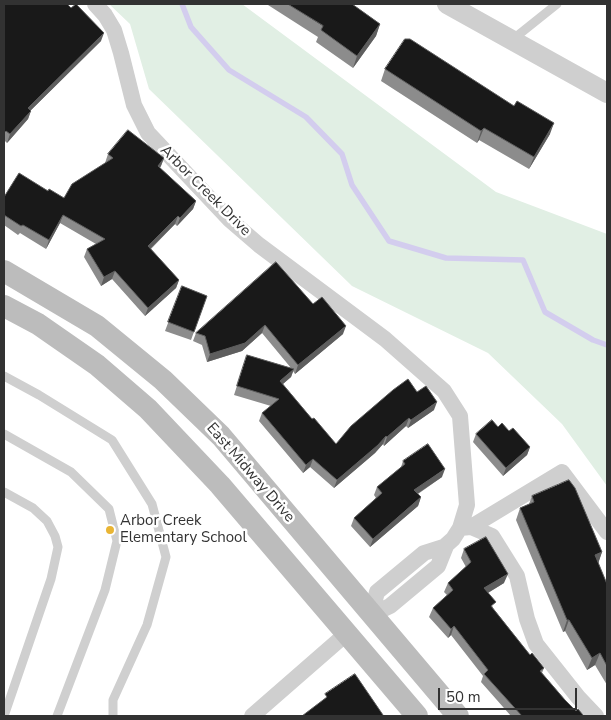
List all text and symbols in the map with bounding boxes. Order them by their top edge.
street label: Arbor Creek Drive [156,142,254,240]
street label: East Midway Drive [202,420,298,526]
place label: Arbor Creek Elementary School [120,512,247,547]
marker: Arbor Creek Elementary School [104,524,116,536]
scale bar [441,678,580,710]
text: 50 m [446,687,481,707]

